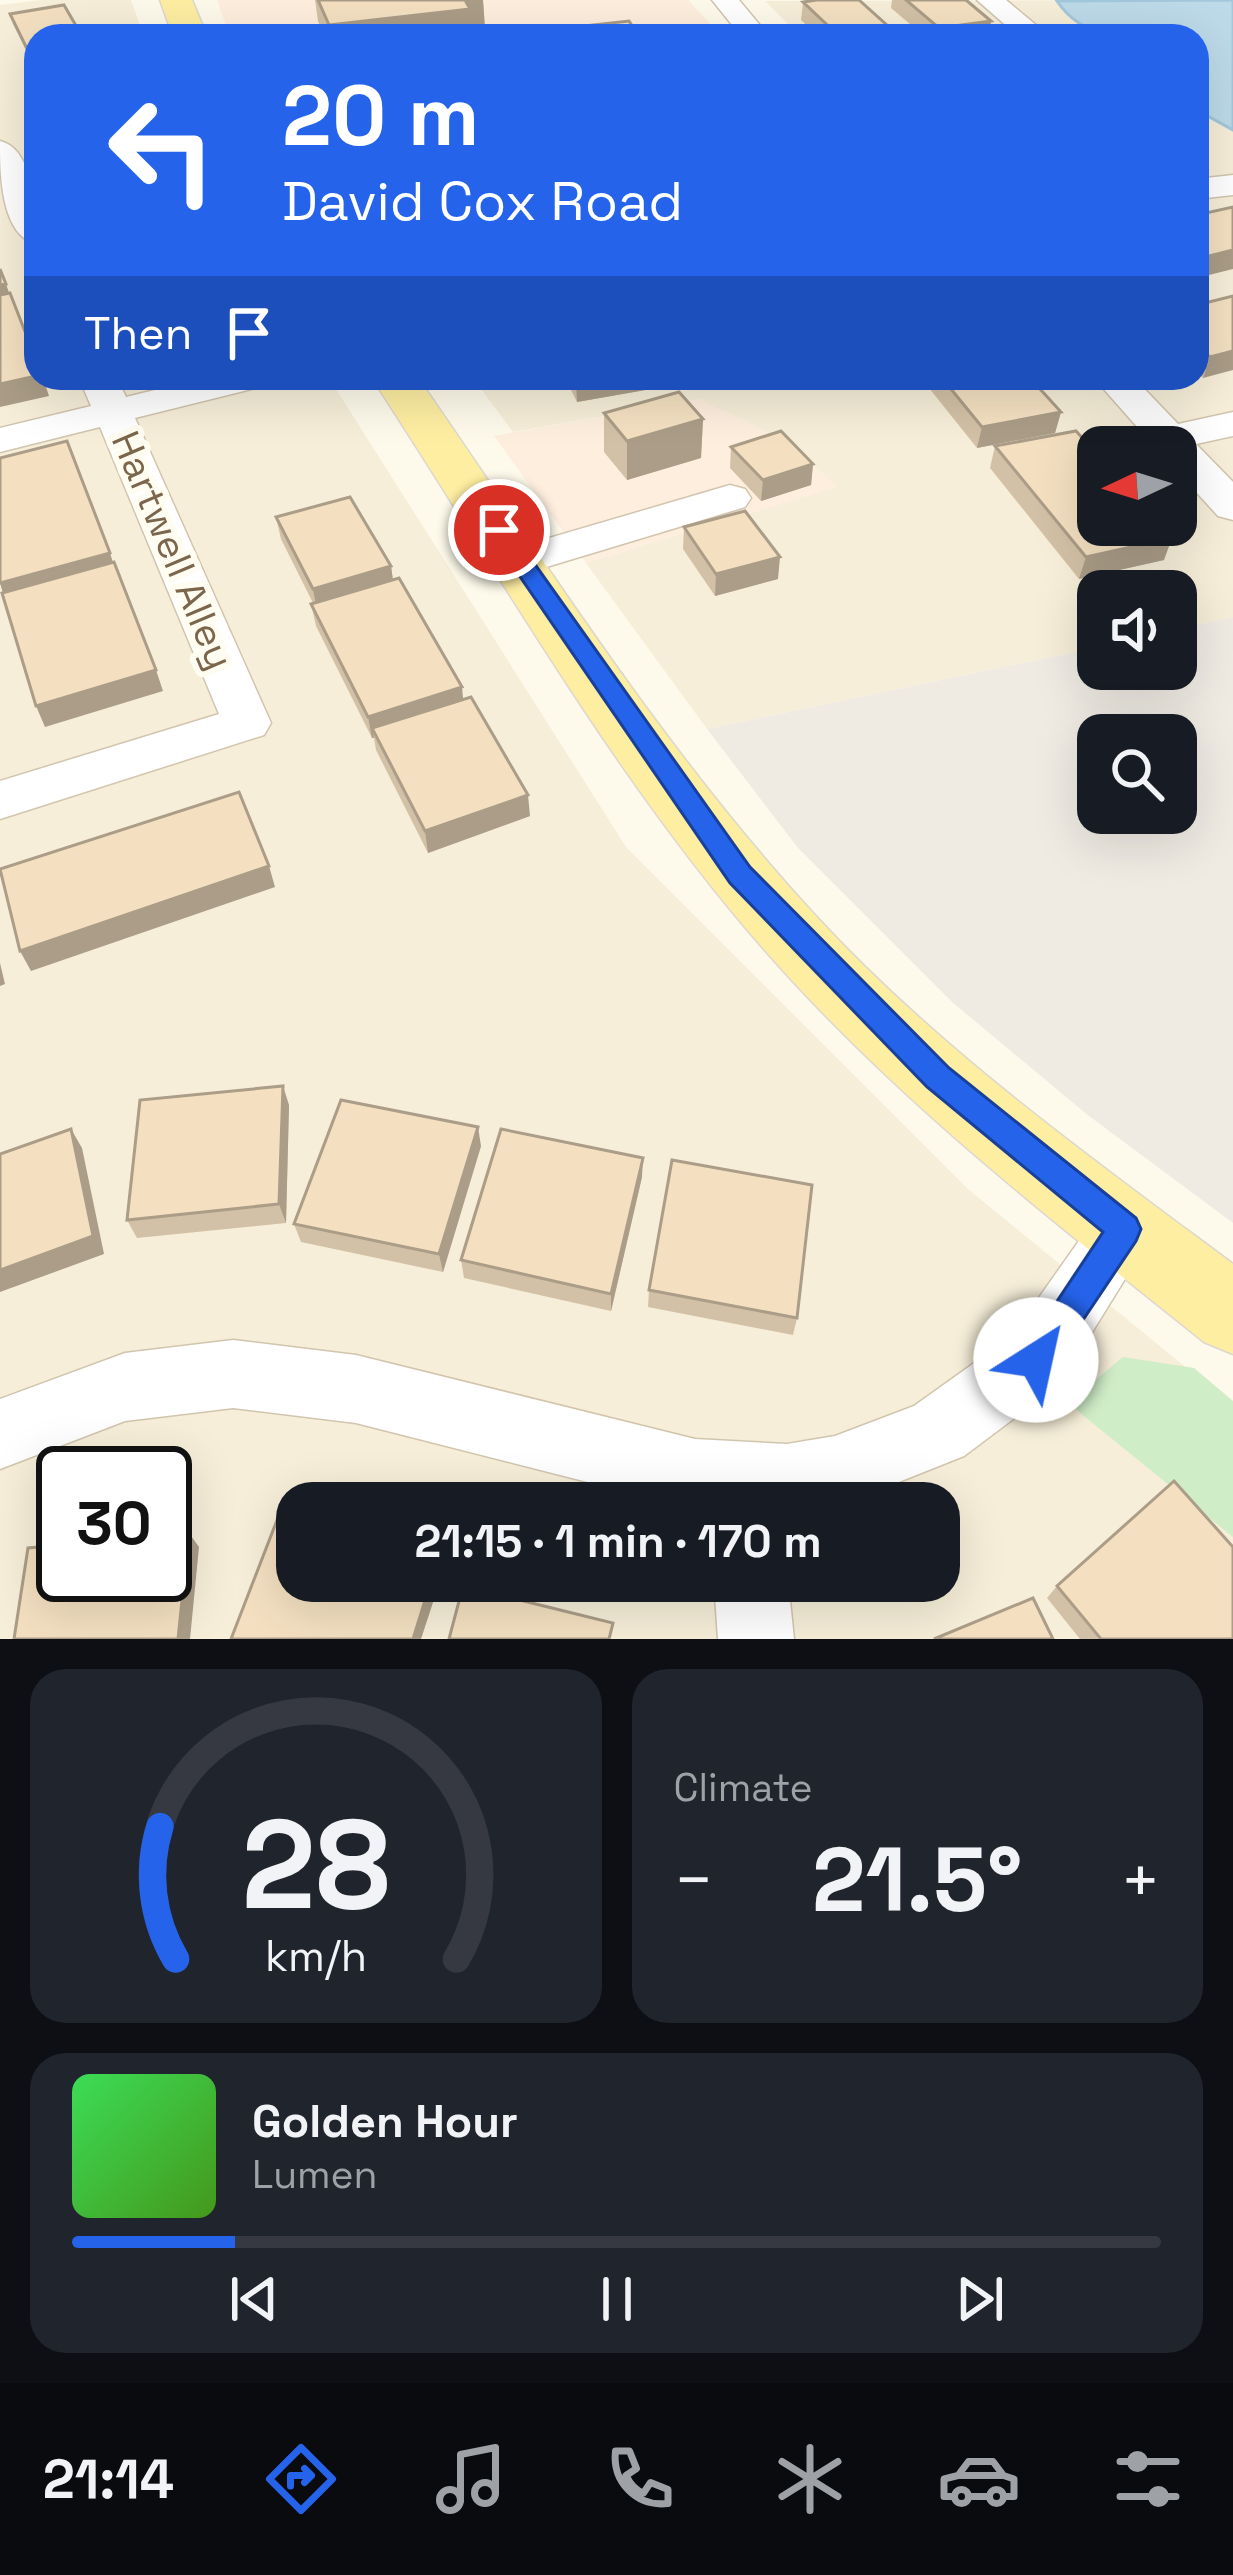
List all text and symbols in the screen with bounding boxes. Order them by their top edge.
text: 20 m [282,62,479,170]
icon: left [84,72,240,228]
text: David Cox Road [282,167,683,236]
icon: arrive [216,300,282,366]
text: Then [84,305,192,362]
street label: Hartwell Alley [101,424,245,676]
north arrow [1077,426,1197,546]
map controls [1077,426,1197,834]
pin [448,479,550,581]
icon: arrive [466,497,532,563]
button: sound [1077,570,1197,690]
button: search [1077,714,1197,834]
position arrow [973,1297,1099,1423]
speed limit sign: 30 [36,1446,192,1602]
text: 21:15 · 1 min · 170 m [414,1513,822,1570]
text: Climate [674,1763,813,1812]
text: 28 [241,1785,390,1944]
text: 21.5° [812,1822,1022,1937]
text: − [674,1838,714,1922]
text: + [1120,1838,1161,1922]
text: km/h [265,1929,367,1984]
text: Golden Hour [252,2093,518,2150]
text: Lumen [252,2150,378,2199]
icon: previous [221,2266,287,2332]
icon: pause [584,2266,650,2332]
icon: next [947,2266,1013,2332]
icon: directions [259,2437,343,2521]
icon: music [429,2437,513,2521]
icon: phone [598,2437,682,2521]
icon: climate [768,2437,852,2521]
icon: car [937,2437,1021,2521]
icon: filters [1106,2437,1190,2521]
text: 21:14 [43,2445,174,2514]

